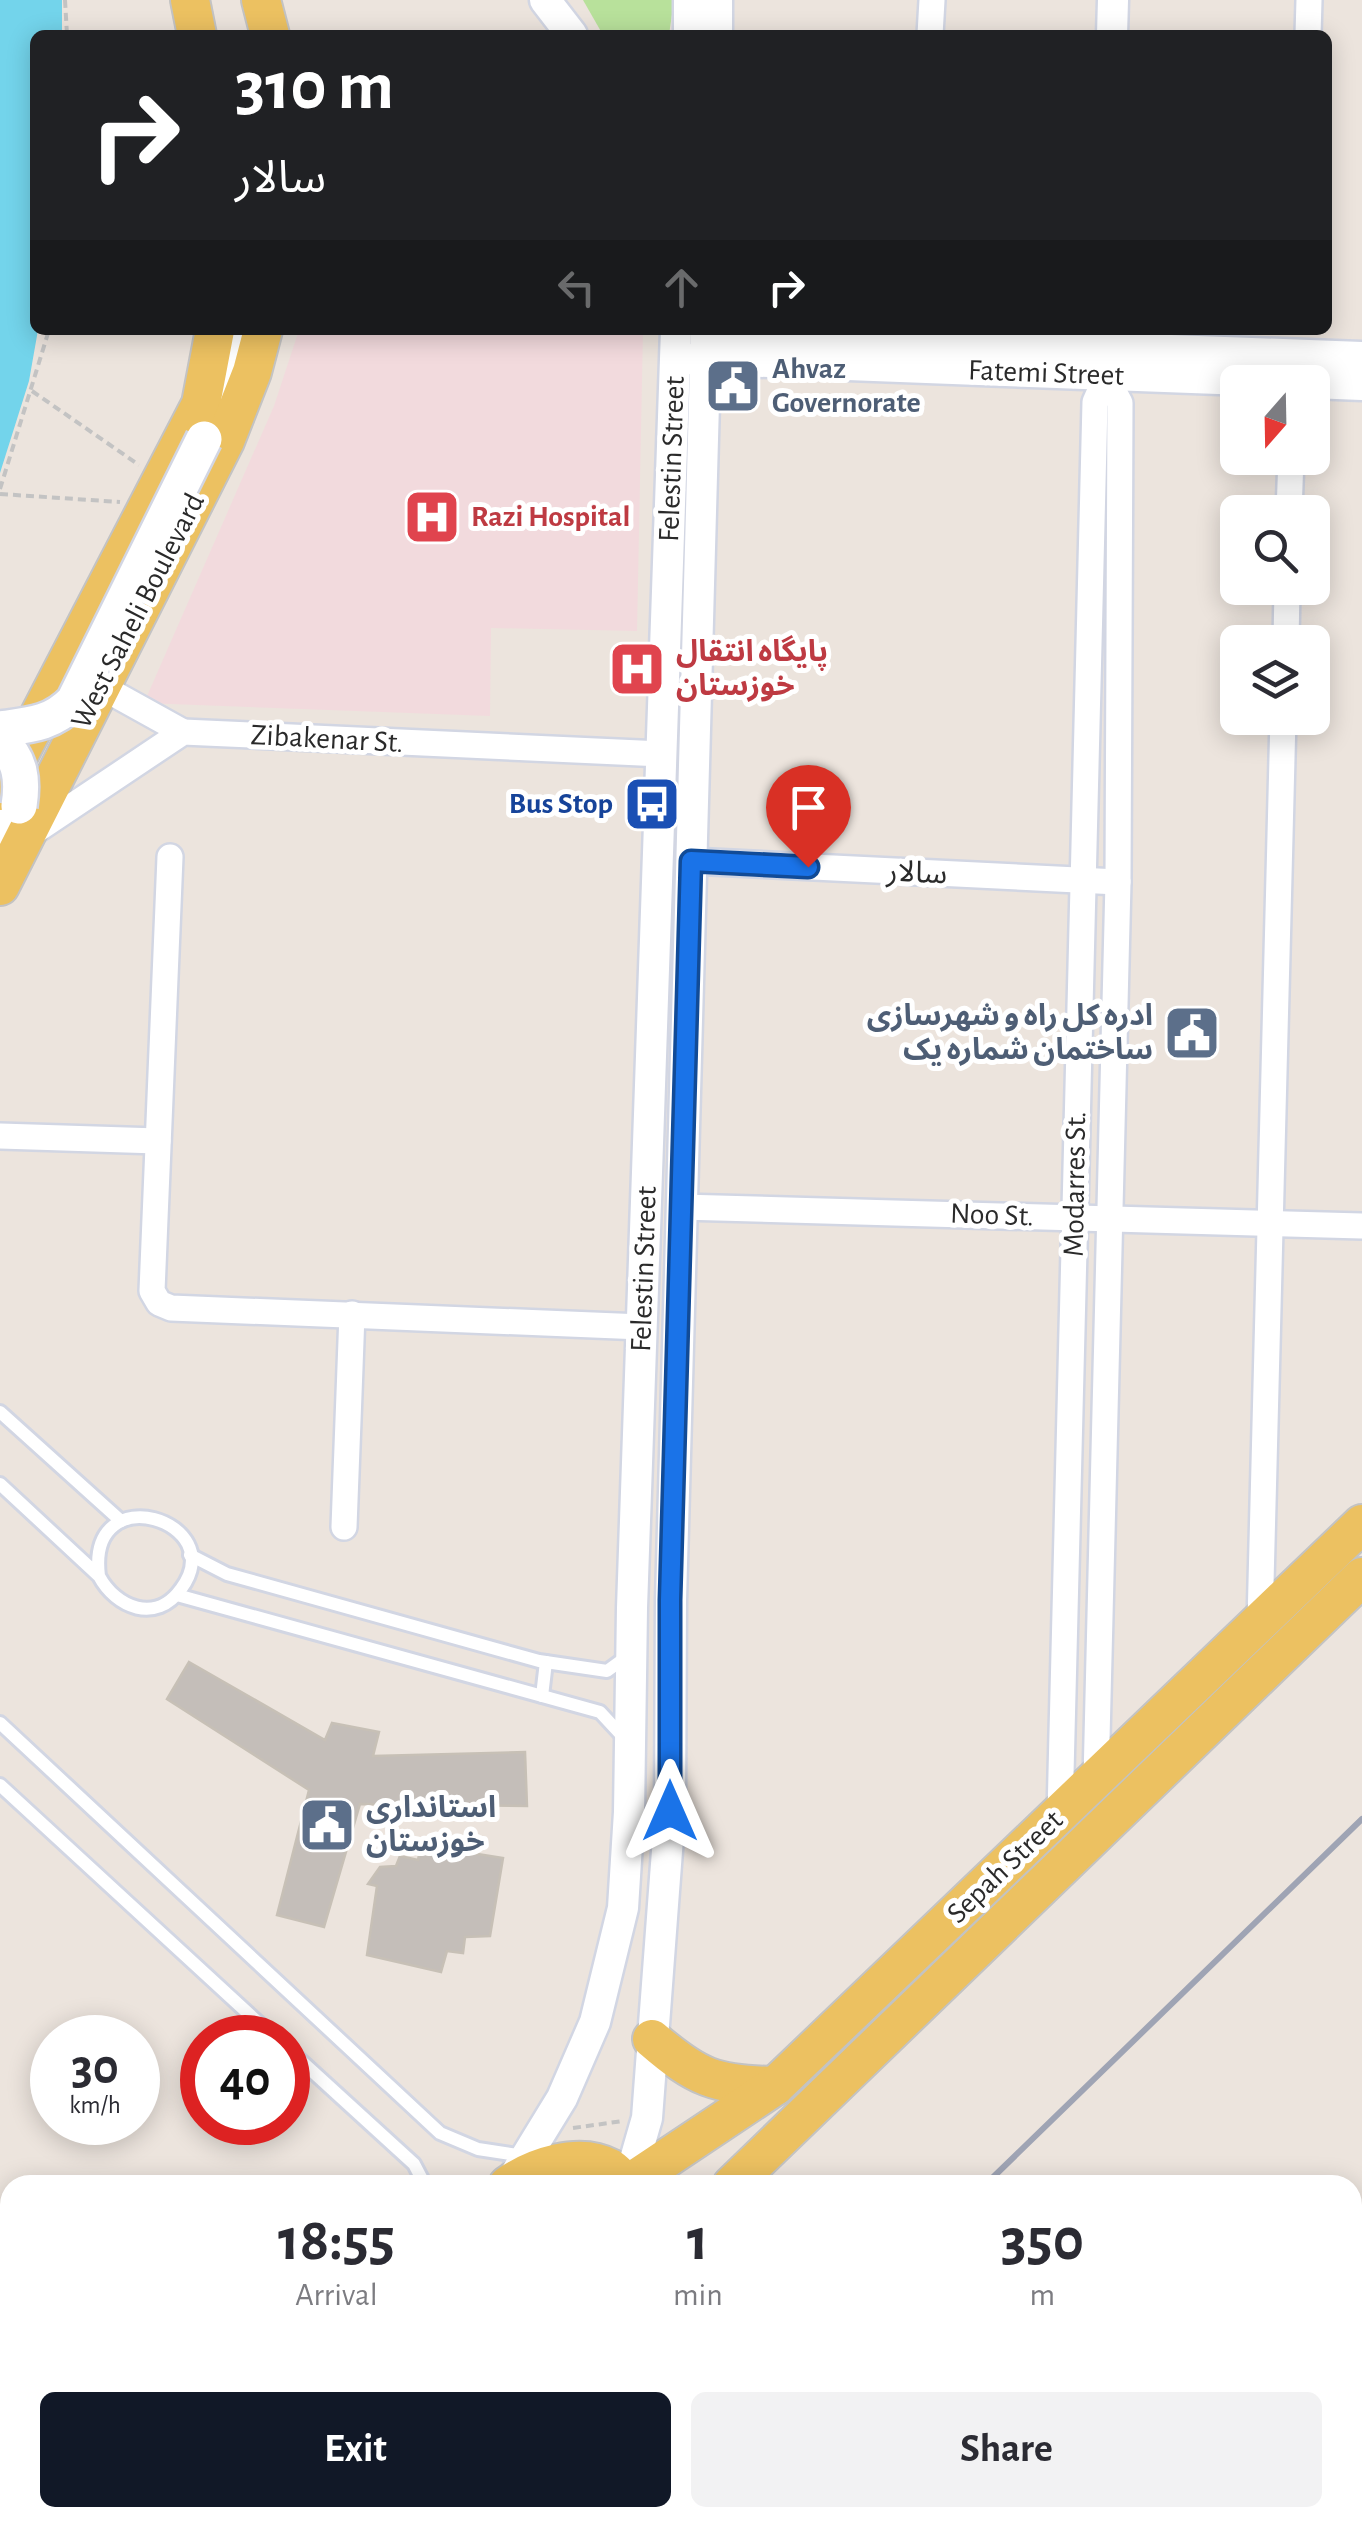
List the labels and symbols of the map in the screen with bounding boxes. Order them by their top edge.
place label: Ahvaz Governorate [772,354,921,418]
street label: Fatemi Street [968,355,1125,391]
public building icon: Ahvaz Governorate [703,356,763,416]
north arrow [1220,365,1330,475]
street label: Felestin Street [654,375,690,542]
hospital icon: Razi Hospital [402,487,462,547]
street label: West Saheli Boulevard [66,489,210,733]
place label: Razi Hospital [471,502,630,532]
place label: پایگاه انتقال خوزستان [676,634,828,702]
hospital icon: پایگاه انتقال خوزستان [607,639,667,699]
street label: Zibakenar St. [250,720,404,758]
pin [766,765,851,868]
bus stop icon: Bus Stop [622,774,682,834]
place label: Bus Stop [509,789,613,819]
street label: سالار [885,856,948,891]
place label: ادره کل راه و شهرسازی ساختمان شماره یک [867,1001,1153,1066]
public building icon: ادره کل راه و شهرسازی ساختمان شماره یک [1162,1003,1222,1063]
street label: Modarres St. [1059,1111,1091,1257]
street label: Felestin Street [626,1185,662,1352]
street label: Noo St. [950,1199,1034,1231]
position arrow [618,1759,722,1863]
place label: استانداری خوزستان [366,1793,496,1858]
public building icon: استانداری خوزستان [297,1795,357,1855]
street label: Sepah Street [941,1805,1069,1929]
speed limit sign: 40 [180,2015,310,2145]

